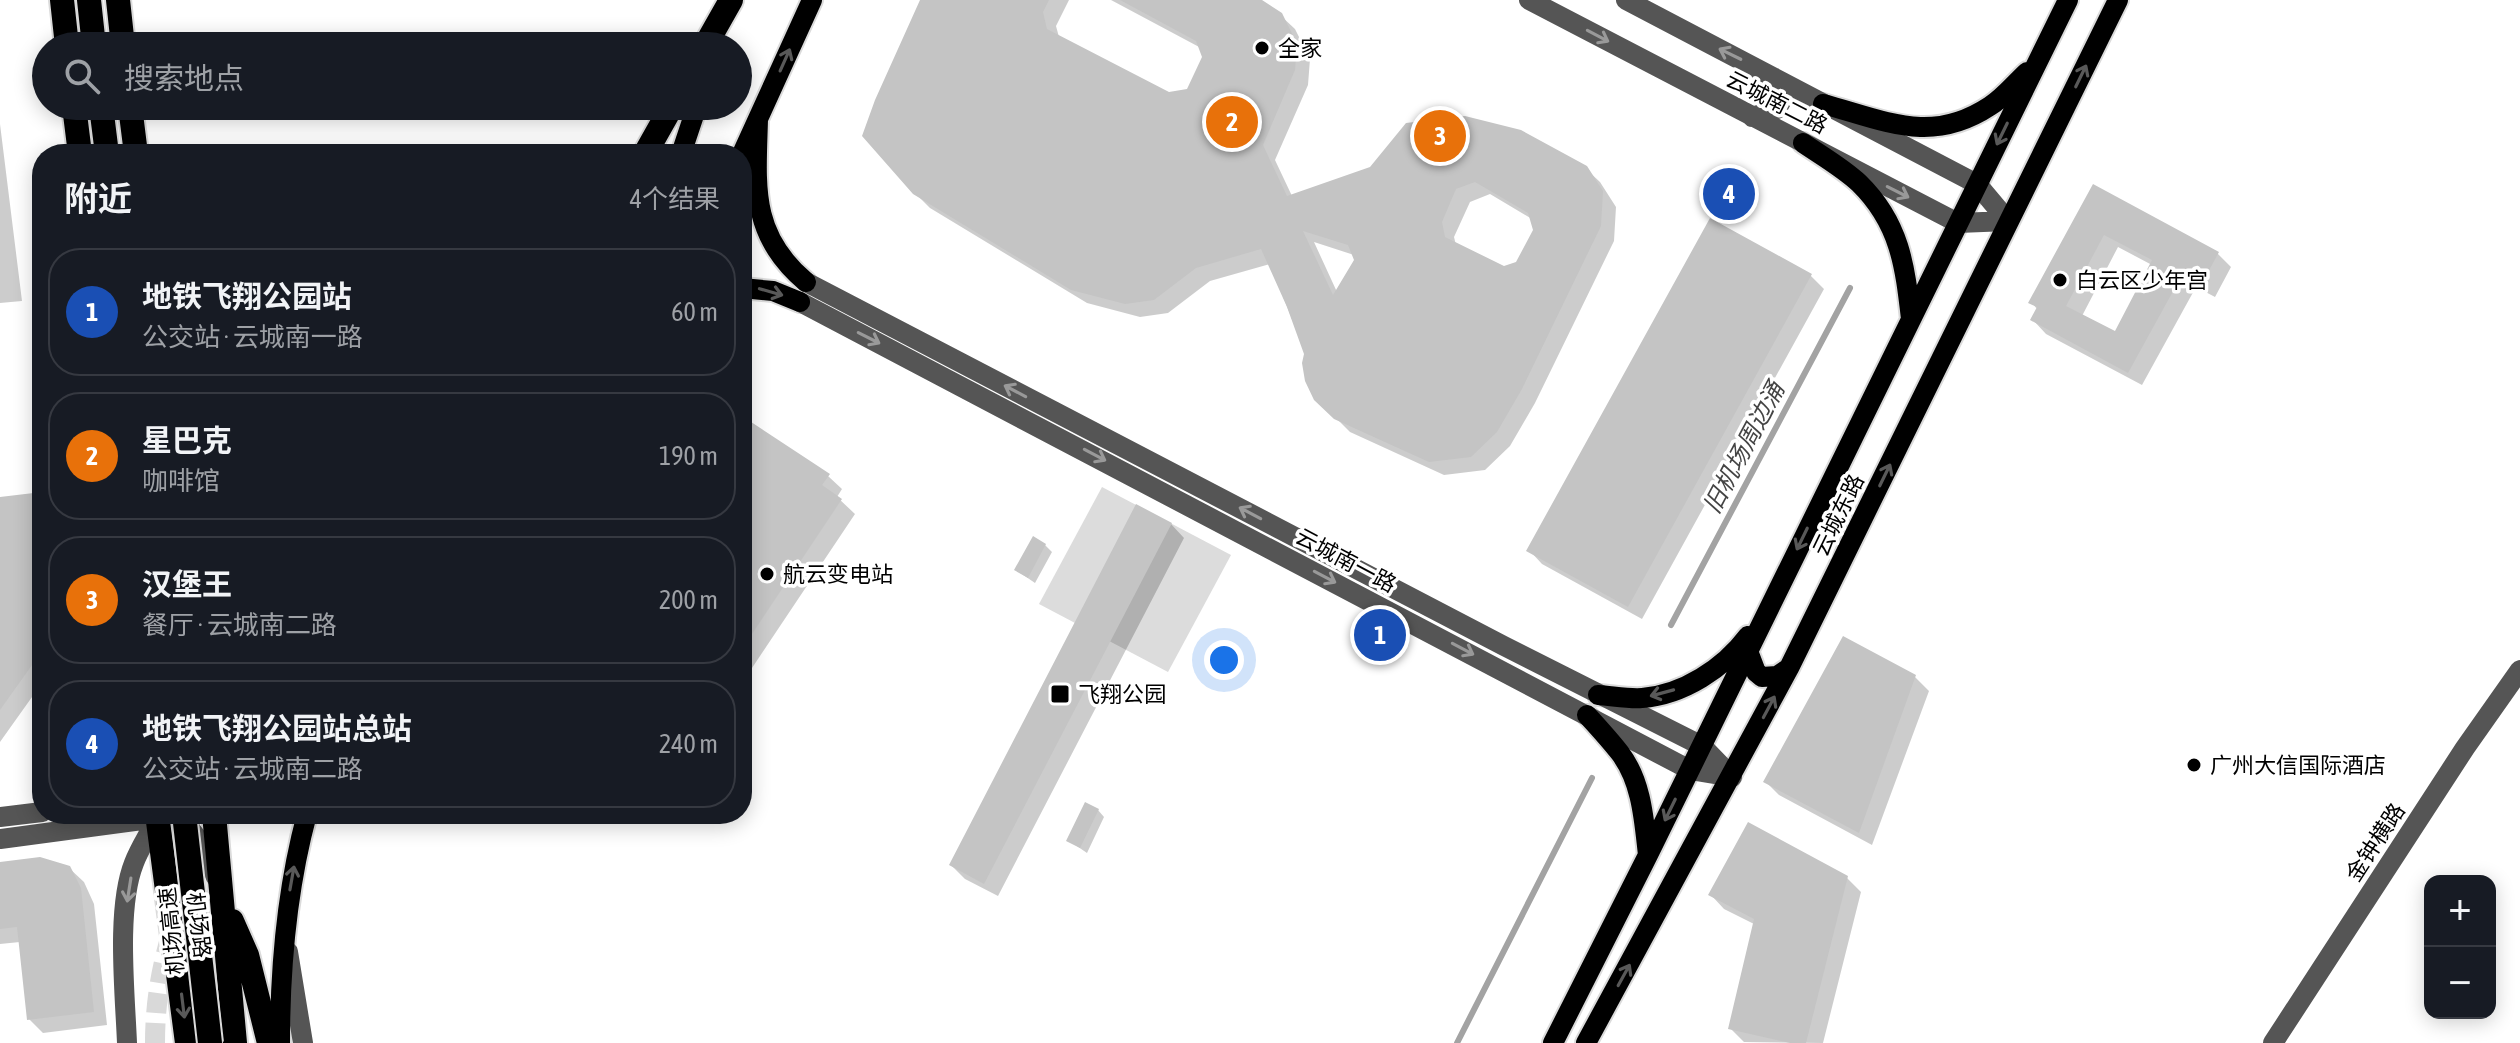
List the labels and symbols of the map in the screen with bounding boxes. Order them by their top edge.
one-way arrow [1586,29,1609,45]
place label: 全家 [1278,35,1322,61]
marker: 全家 [1253,39,1271,57]
one-way arrow [1719,45,1742,60]
one-way arrow [779,48,794,73]
one-way arrow [2074,64,2089,88]
street label: 云城南二路 [1722,65,1832,139]
pin: 2 [1206,92,1258,152]
pin: 3 [1414,106,1466,166]
one-way arrow [1994,122,2009,146]
pin: 4 [1703,164,1755,224]
one-way arrow [1885,185,1909,201]
place label: 白云区少年宫 [2076,267,2208,293]
marker: 白云区少年宫 [2051,271,2069,289]
one-way arrow [758,285,784,300]
one-way arrow [857,330,880,346]
water label: 旧机场周边涌 [1698,375,1791,518]
one-way arrow [1004,383,1028,399]
one-way arrow [1083,448,1106,464]
one-way arrow [1878,463,1893,487]
street label: 云城东路 [1807,470,1869,560]
one-way arrow [1238,505,1262,521]
street label: 云城南一路 [1291,523,1401,597]
one-way arrow [1794,527,1809,551]
place label: 航云变电站 [783,561,893,587]
marker: 航云变电站 [758,565,776,583]
one-way arrow [1313,569,1336,585]
pin: 1 [1354,605,1406,665]
your location [1204,640,1244,680]
one-way arrow [1451,642,1474,658]
place label: 飞翔公园 [1078,681,1166,707]
marker: 飞翔公园 [1049,683,1071,705]
one-way arrow [1649,687,1675,702]
one-way arrow [1761,696,1777,720]
place label: 广州大信国际酒店 [2210,752,2386,778]
marker: 广州大信国际酒店 [2185,756,2203,774]
one-way arrow [1662,798,1677,821]
street label: 金钟横路 [2340,798,2410,886]
one-way arrow [285,865,300,891]
one-way arrow [121,877,136,902]
street label: 机场高速 [153,886,189,976]
street label: 机场路 [182,891,216,959]
one-way arrow [1616,963,1632,987]
one-way arrow [176,993,191,1018]

